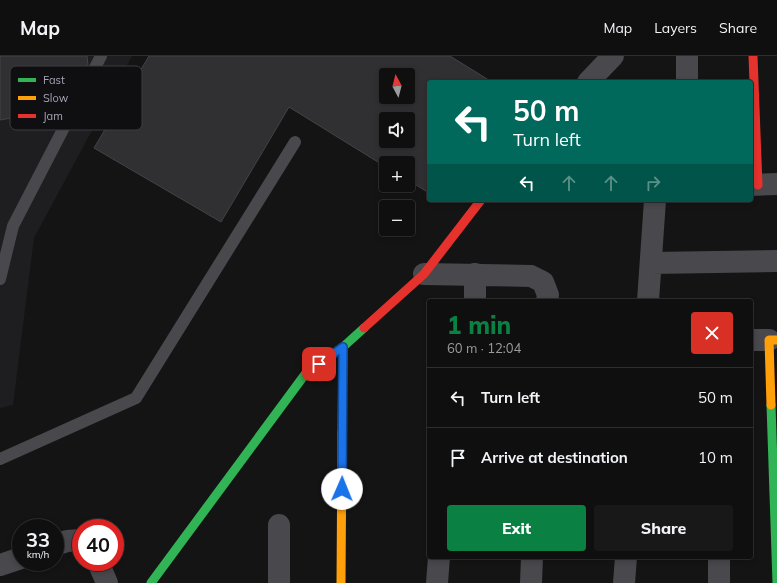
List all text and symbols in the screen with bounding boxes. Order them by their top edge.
text: Map [20,16,60,40]
text: Map [603,19,632,37]
text: Layers [654,19,697,37]
text: Share [719,19,757,37]
legend [10,66,142,130]
north arrow [379,68,415,104]
map controls [379,68,415,236]
text: Fast [43,73,65,87]
text: Slow [43,91,69,105]
text: 50 m [513,93,579,128]
icon: left [447,96,499,148]
text: Jam [43,109,63,123]
button: sound [379,112,415,148]
text: Turn left [513,128,581,151]
button: + [379,156,415,192]
icon: left [516,172,538,194]
icon: ahead [558,172,580,194]
icon: ahead [600,172,622,194]
icon: right [642,172,664,194]
button: − [379,200,415,236]
text: 1 min [447,310,511,340]
button: close [691,312,733,354]
text: 60 m · 12:04 [447,340,521,356]
pin [302,347,336,381]
icon: arrive [308,353,330,375]
icon: left [447,387,469,409]
text: Turn left [481,388,540,407]
text: 50 m [698,388,733,407]
icon: arrive [447,447,469,469]
text: Arrive at destination [481,448,628,467]
text: 10 m [698,448,733,467]
position arrow [321,468,363,510]
button: Exit [447,505,586,551]
button: Share [594,505,733,551]
speed limit sign: 40 [72,519,124,571]
text: 33 [26,527,50,552]
text: km/h [27,548,49,561]

